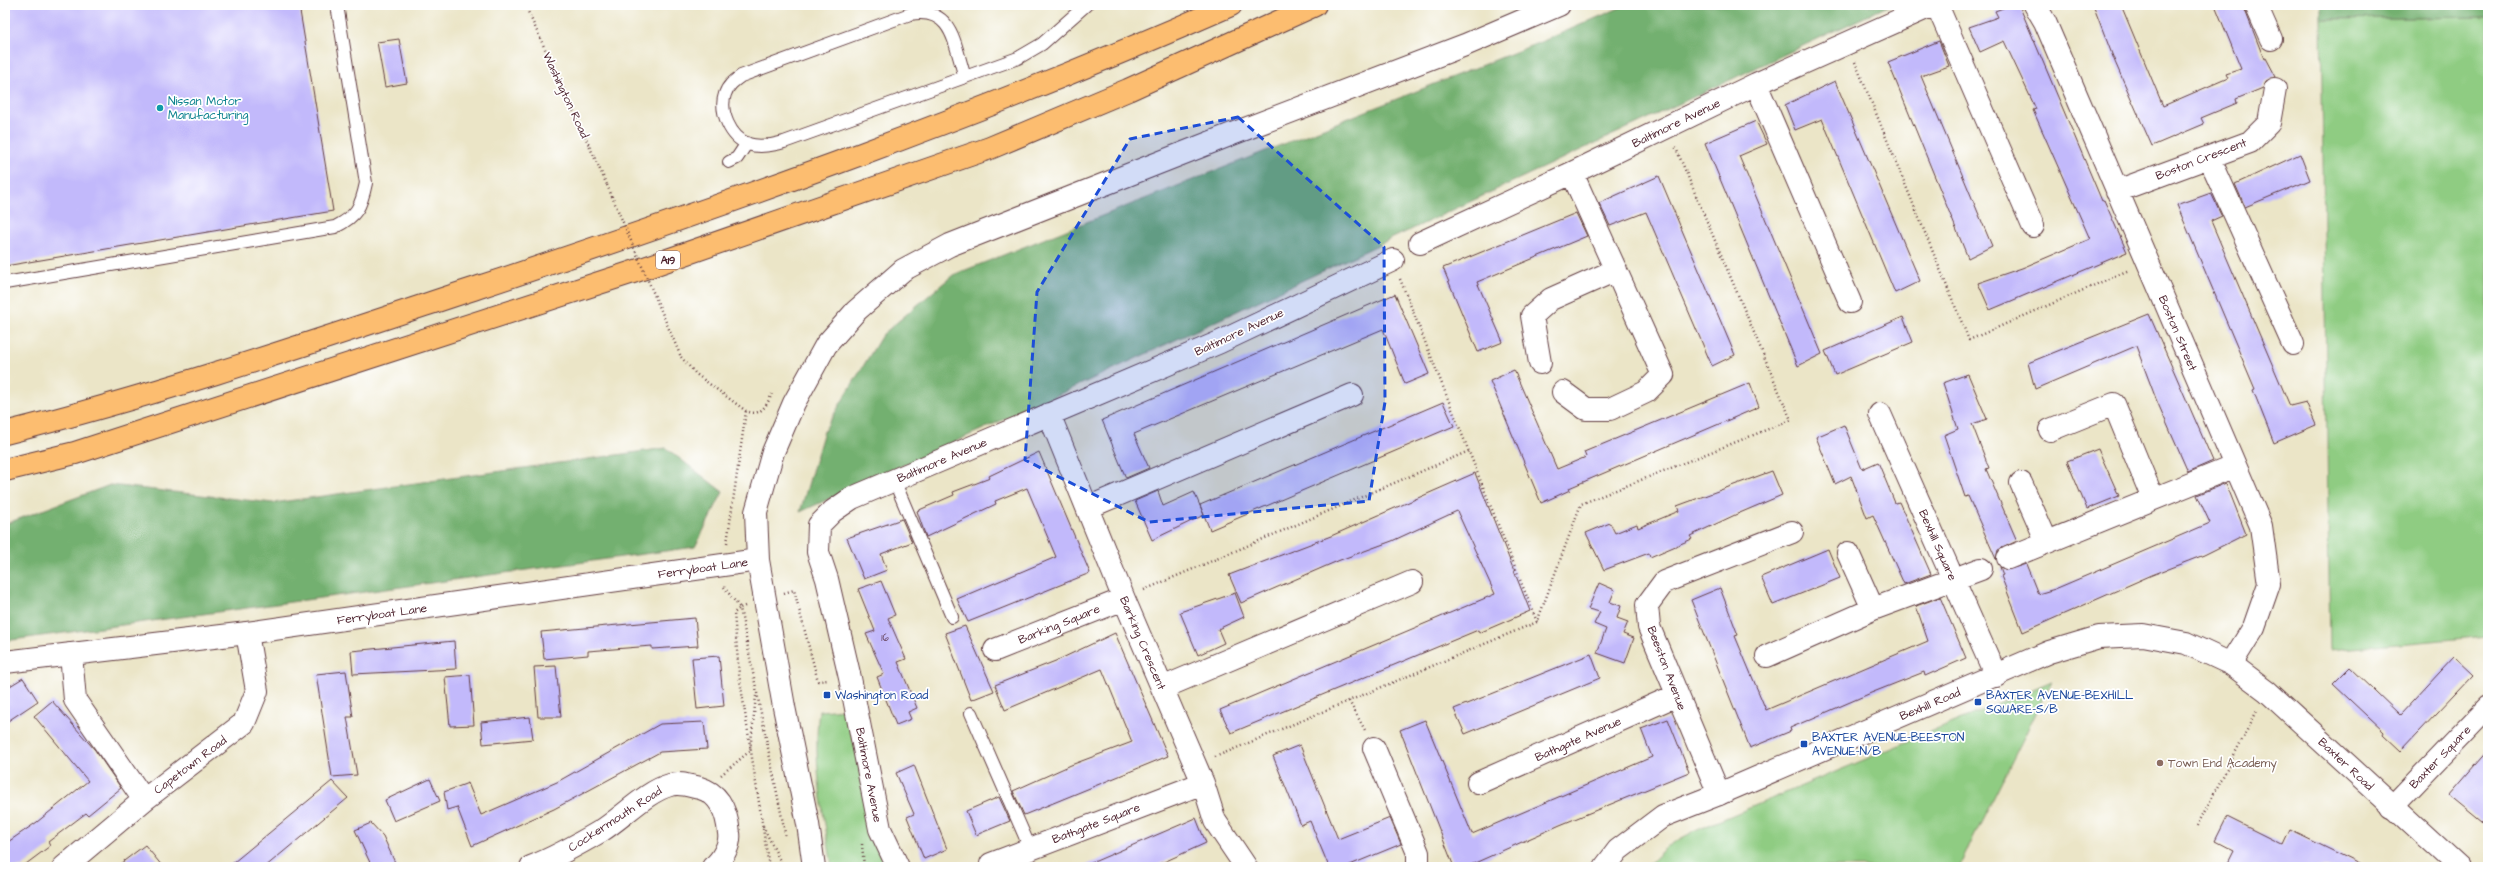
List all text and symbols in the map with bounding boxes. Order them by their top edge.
street label: Washington Road [537,49,593,142]
place label: Nissan Motor Manufacturing [168,93,249,125]
street label: Baltimore Avenue [1629,95,1724,152]
marker: Nissan Motor Manufacturing [155,103,165,113]
street label: Boston Crescent [2153,134,2249,185]
road number: A19 [656,251,680,269]
street label: Boston Street [2154,293,2201,374]
street label: Baltimore Avenue [1192,304,1287,360]
street label: Baltimore Avenue [895,434,990,487]
street label: Bexhill Square [1914,507,1961,584]
street label: Ferryboat Lane [657,554,750,584]
street label: Barking Crescent [1114,594,1170,693]
street label: Ferryboat Lane [336,600,429,630]
street label: Barking Square [1016,600,1103,649]
street label: Beeston Avenue [1643,624,1691,713]
house number: 16 [881,631,889,645]
street label: Bexhill Road [1897,684,1963,725]
place label: Washington Road [835,687,928,705]
place label: BAXTER AVENUE-BEXHILL SQUARE-S/B [1986,687,2134,718]
marker: Washington Road [822,690,832,700]
marker: BAXTER AVENUE-BEXHILL SQUARE-S/B [1973,697,1983,707]
street label: Bathgate Avenue [1532,713,1625,767]
street label: Baxter Square [2406,722,2475,793]
street label: Baltimore Avenue [851,726,886,824]
place label: BAXTER AVENUE-BEESTON AVENUE-N/B [1812,729,1965,760]
street label: Capetown Road [150,732,230,799]
street label: Baxter Road [2314,734,2377,795]
marker: BAXTER AVENUE-BEESTON AVENUE-N/B [1799,739,1809,749]
place label: Town End Academy [2168,755,2277,773]
marker: Town End Academy [2155,758,2165,768]
street label: Cockermouth Road [565,783,665,856]
street label: Bathgate Square [1050,799,1143,849]

